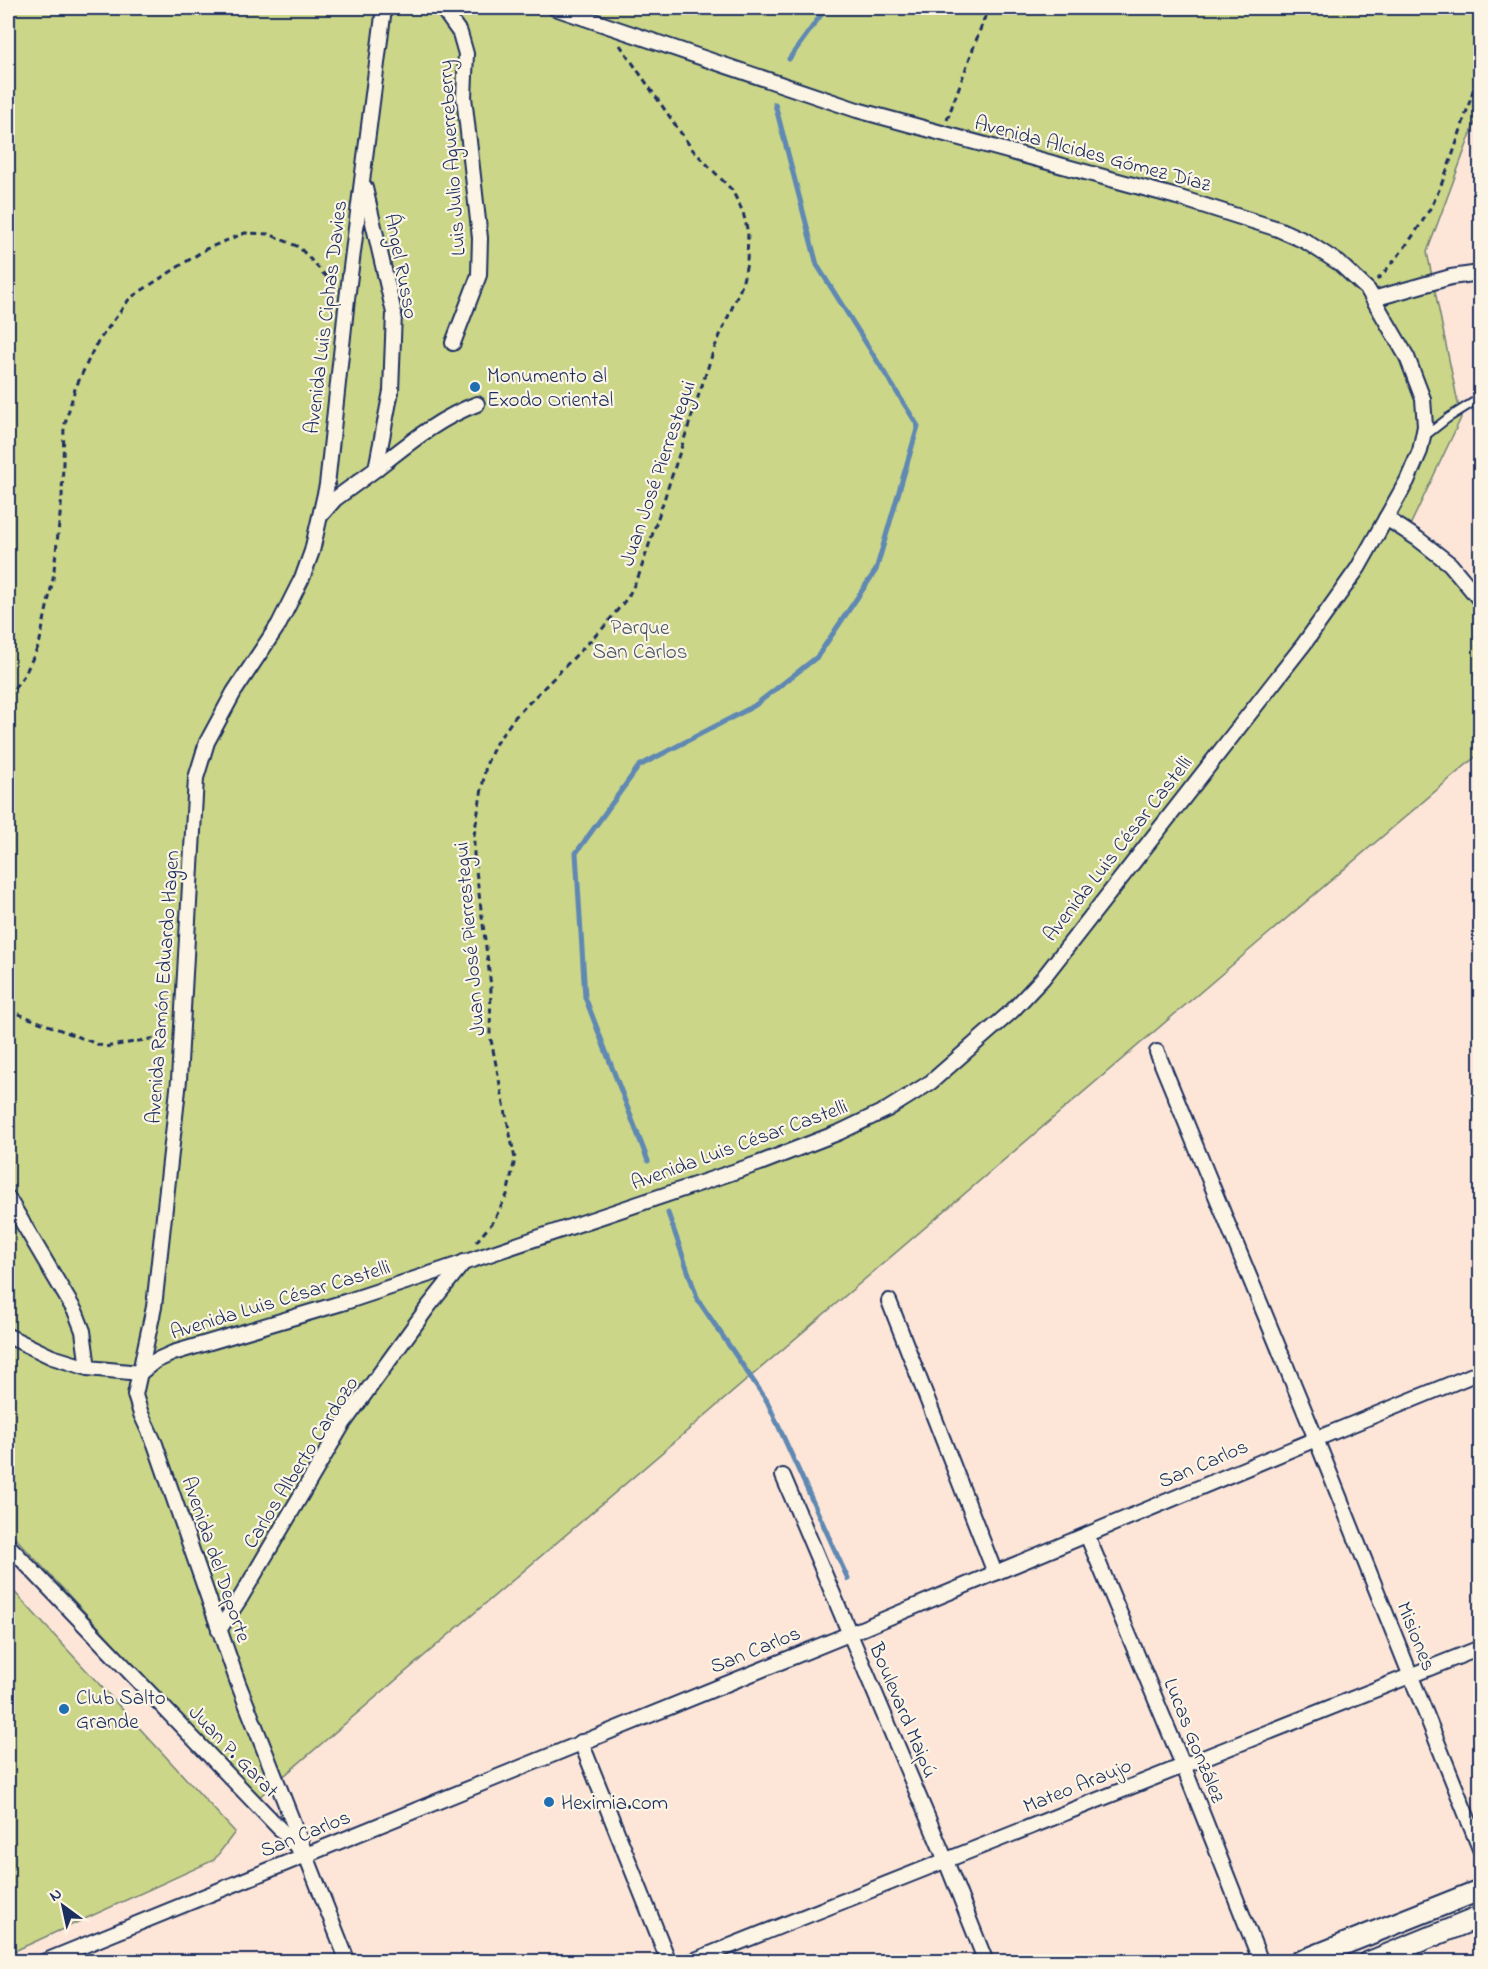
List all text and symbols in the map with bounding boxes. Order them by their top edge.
street label: Luis Julio Aguerreberry [431,59,477,257]
street label: Avenida Alcides Gómez Díaz [971,109,1214,201]
street label: Avenida Luis Ciphas Davies [298,199,356,436]
street label: Ángel Russo [373,211,426,322]
place label: Monumento al Exodo Oriental [487,362,613,416]
street label: Juan José Pierrestegui [613,377,707,571]
marker: Monumento al Exodo Oriental [468,380,482,394]
park label: Parque San Carlos [593,614,687,668]
street label: Avenida Luis César Castelli [1036,750,1201,949]
street label: Juan José Pierrestegui [448,840,496,1037]
street label: Avenida Ramón Eduardo Hagen [139,849,191,1125]
street label: Avenida Luis César Castelli [627,1093,852,1199]
street label: Avenida Luis César Castelli [167,1253,394,1349]
street label: Carlos Alberto Cardozo [236,1371,367,1555]
street label: San Carlos [1154,1432,1253,1497]
street label: Avenida del Deporte [173,1473,258,1647]
street label: Misiones [1388,1598,1443,1676]
street label: San Carlos [706,1619,805,1683]
street label: Boulevard Maipú [860,1638,944,1783]
street label: Lucas González [1155,1674,1232,1808]
place label: Club Salto Grande [76,1684,166,1738]
street label: Juan P. Garat [180,1699,285,1806]
marker: Club Salto Grande [57,1702,71,1716]
street label: Mateo Araujo [1019,1751,1137,1822]
place label: Heximia.com [561,1789,668,1819]
marker: Heximia.com [542,1795,556,1809]
street label: San Carlos [256,1803,355,1867]
north arrow [33,1876,93,1936]
text: N [45,1882,67,1908]

